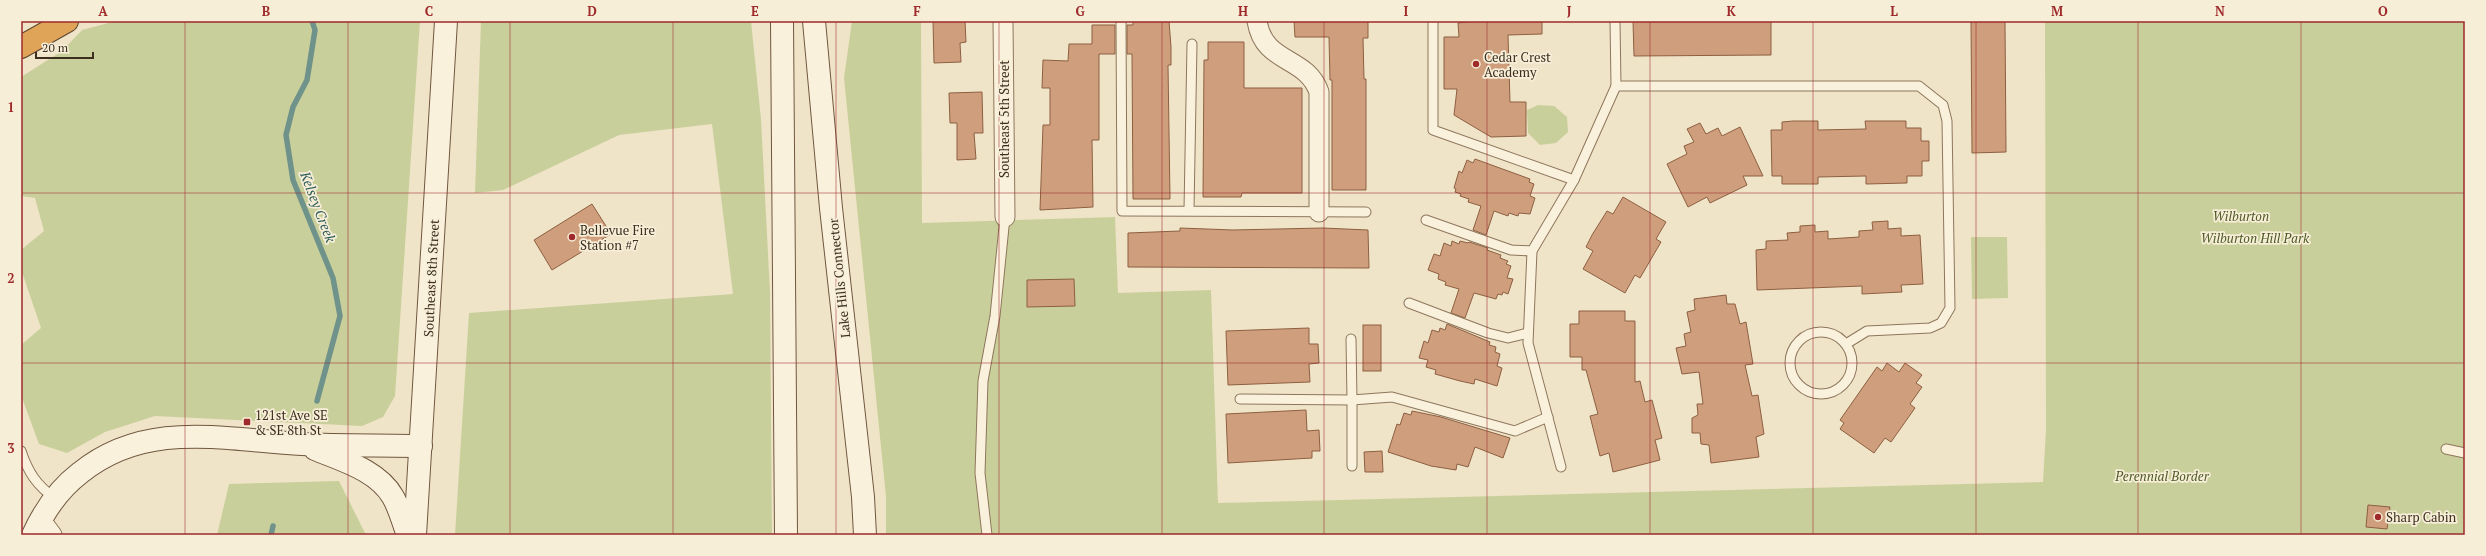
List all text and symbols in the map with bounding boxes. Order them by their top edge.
text: A [98,2,108,20]
text: B [262,2,270,20]
text: C [425,2,433,20]
text: D [587,2,597,20]
text: E [751,2,759,20]
text: F [913,2,921,20]
text: G [1075,2,1085,20]
text: H [1238,2,1248,20]
text: I [1404,2,1409,20]
text: J [1567,2,1572,20]
text: K [1726,2,1736,20]
text: L [1890,2,1898,20]
text: M [2051,2,2063,20]
text: N [2215,2,2225,20]
text: O [2378,2,2388,20]
scale bar [36,34,93,60]
text: 20 m [42,40,69,55]
place label: Cedar Crest Academy [1484,48,1551,81]
marker: Cedar Crest Academy [1471,59,1481,69]
street label: Southeast 5th Street [995,60,1013,178]
text: 1 [7,98,15,116]
water label: Kelsey Creek [296,168,341,245]
park label: Wilburton [2213,207,2269,225]
street label: Lake Hills Connector [824,217,854,339]
street label: Southeast 8th Street [419,218,443,337]
place label: Bellevue Fire Station #7 [580,221,655,254]
park label: Wilburton Hill Park [2201,229,2310,247]
marker: Bellevue Fire Station #7 [567,232,577,242]
text: 2 [7,269,15,287]
place label: 121st Ave SE & SE 8th St [255,406,328,439]
marker: 121st Ave SE & SE 8th St [242,417,252,427]
text: 3 [7,439,15,457]
park label: Perennial Border [2114,467,2210,485]
place label: Sharp Cabin [2386,508,2457,526]
marker: Sharp Cabin [2373,512,2383,522]

